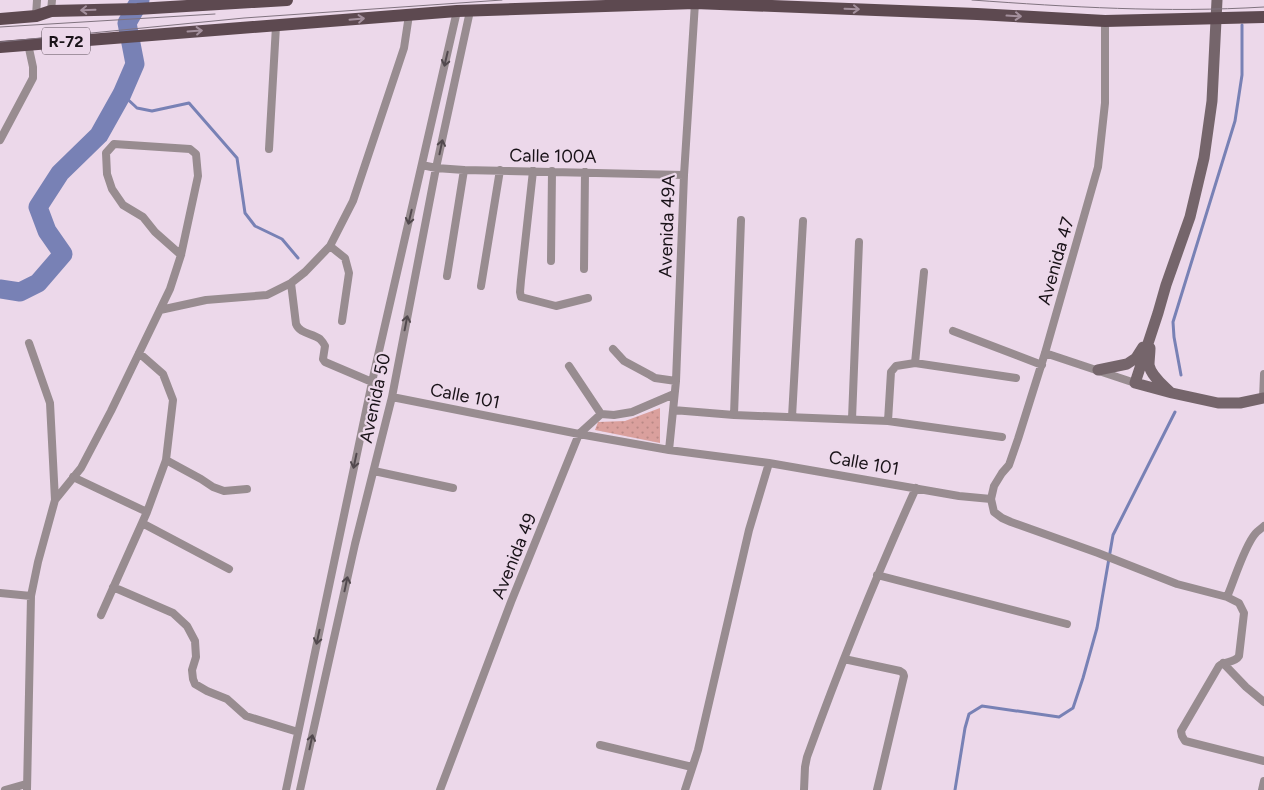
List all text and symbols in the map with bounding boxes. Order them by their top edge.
one-way arrow [843,5,859,14]
one-way arrow [80,6,96,15]
one-way arrow [1006,12,1022,21]
one-way arrow [349,14,365,24]
road number: R-72 [42,27,90,54]
one-way arrow [187,27,203,36]
one-way arrow [441,50,450,66]
one-way arrow [437,139,446,155]
street label: Calle 100A [509,144,597,168]
street label: Avenida 49A [654,174,680,278]
one-way arrow [405,208,414,224]
street label: Avenida 47 [1033,214,1079,307]
one-way arrow [402,316,412,332]
street label: Avenida 50 [355,351,395,445]
street label: Calle 101 [428,378,502,414]
street label: Calle 101 [827,446,901,480]
one-way arrow [350,452,360,468]
street label: Avenida 49 [487,510,541,602]
one-way arrow [342,576,351,592]
one-way arrow [313,628,322,644]
one-way arrow [307,735,316,751]

